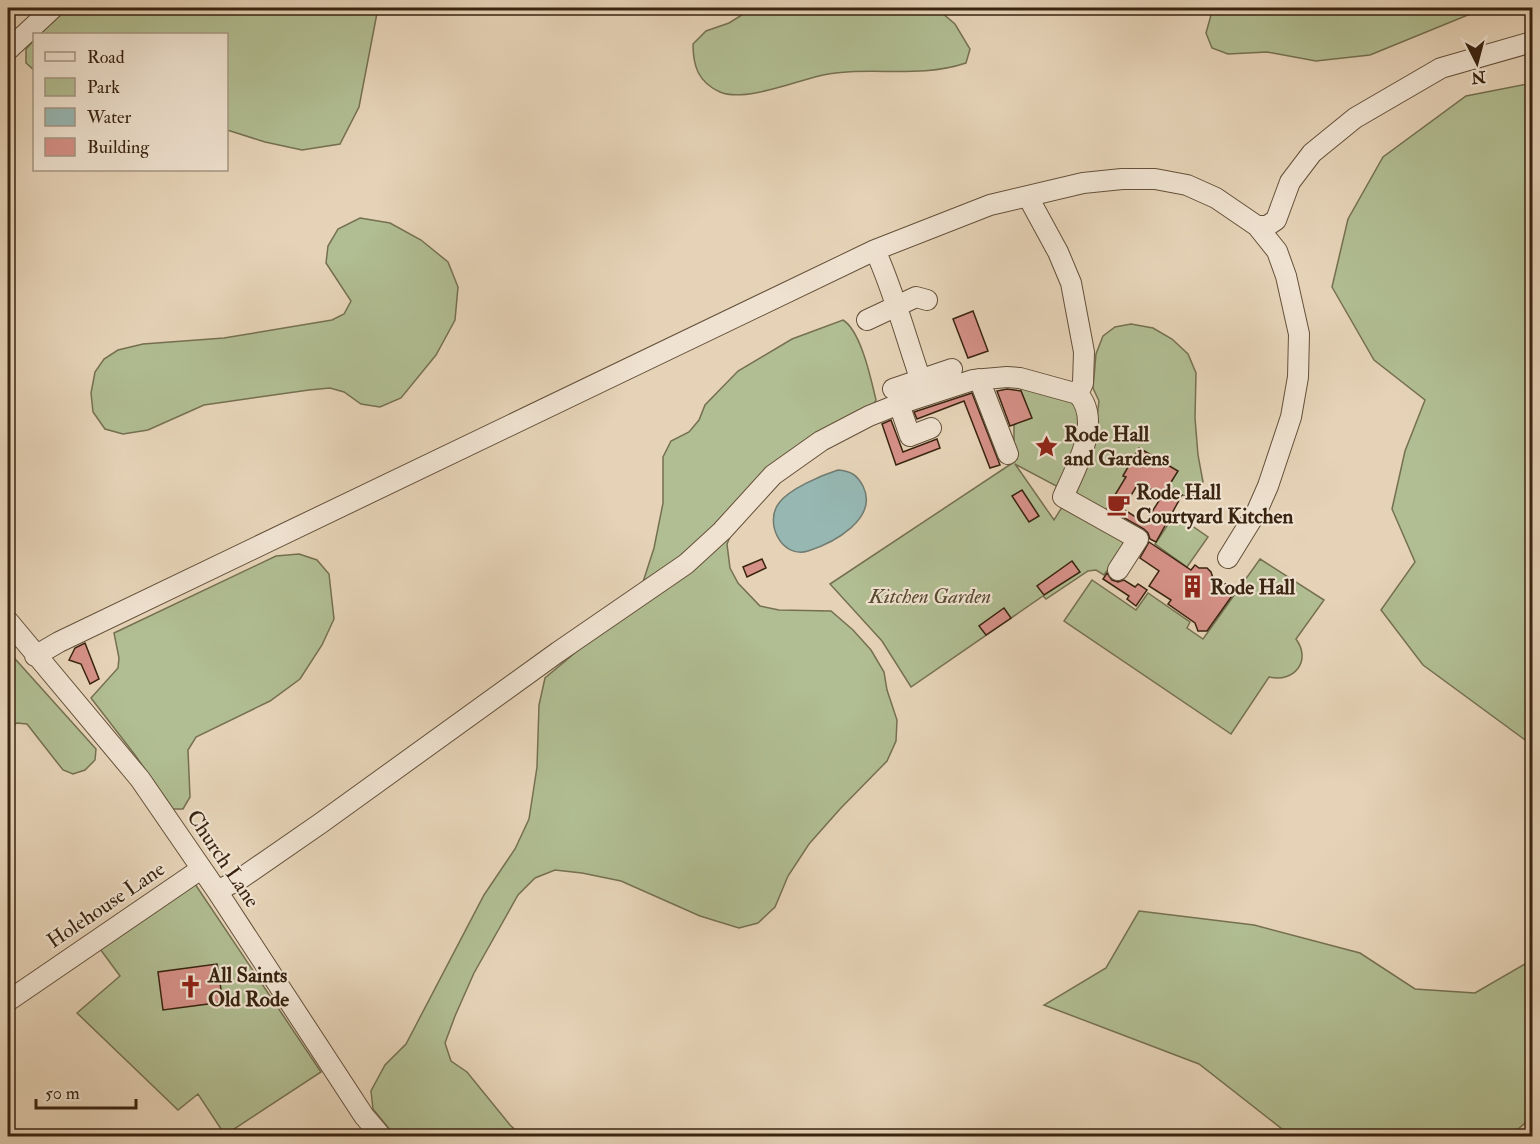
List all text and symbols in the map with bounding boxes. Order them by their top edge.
legend [33,33,228,171]
north arrow [1447,33,1507,93]
text: Road [87,46,125,69]
text: N [1470,66,1488,88]
text: Park [87,76,120,99]
text: Water [86,106,131,129]
text: Building [87,136,150,159]
place label: Rode Hall and Gardens [1064,421,1169,472]
place icon: Rode Hall and Gardens [1033,433,1059,459]
place label: Rode Hall Courtyard Kitchen [1136,479,1293,530]
cafe icon: Rode Hall Courtyard Kitchen [1105,491,1131,517]
building icon: Rode Hall [1179,574,1205,600]
place label: Rode Hall [1210,574,1296,601]
park label: Kitchen Garden [868,583,991,610]
street label: Church Lane [180,805,266,913]
street label: Holehouse Lane [42,855,170,954]
place label: All Saints Old Rode [207,962,289,1013]
church icon: All Saints Old Rode [177,974,203,1000]
scale bar [36,1072,136,1110]
text: 50 m [45,1082,80,1105]

